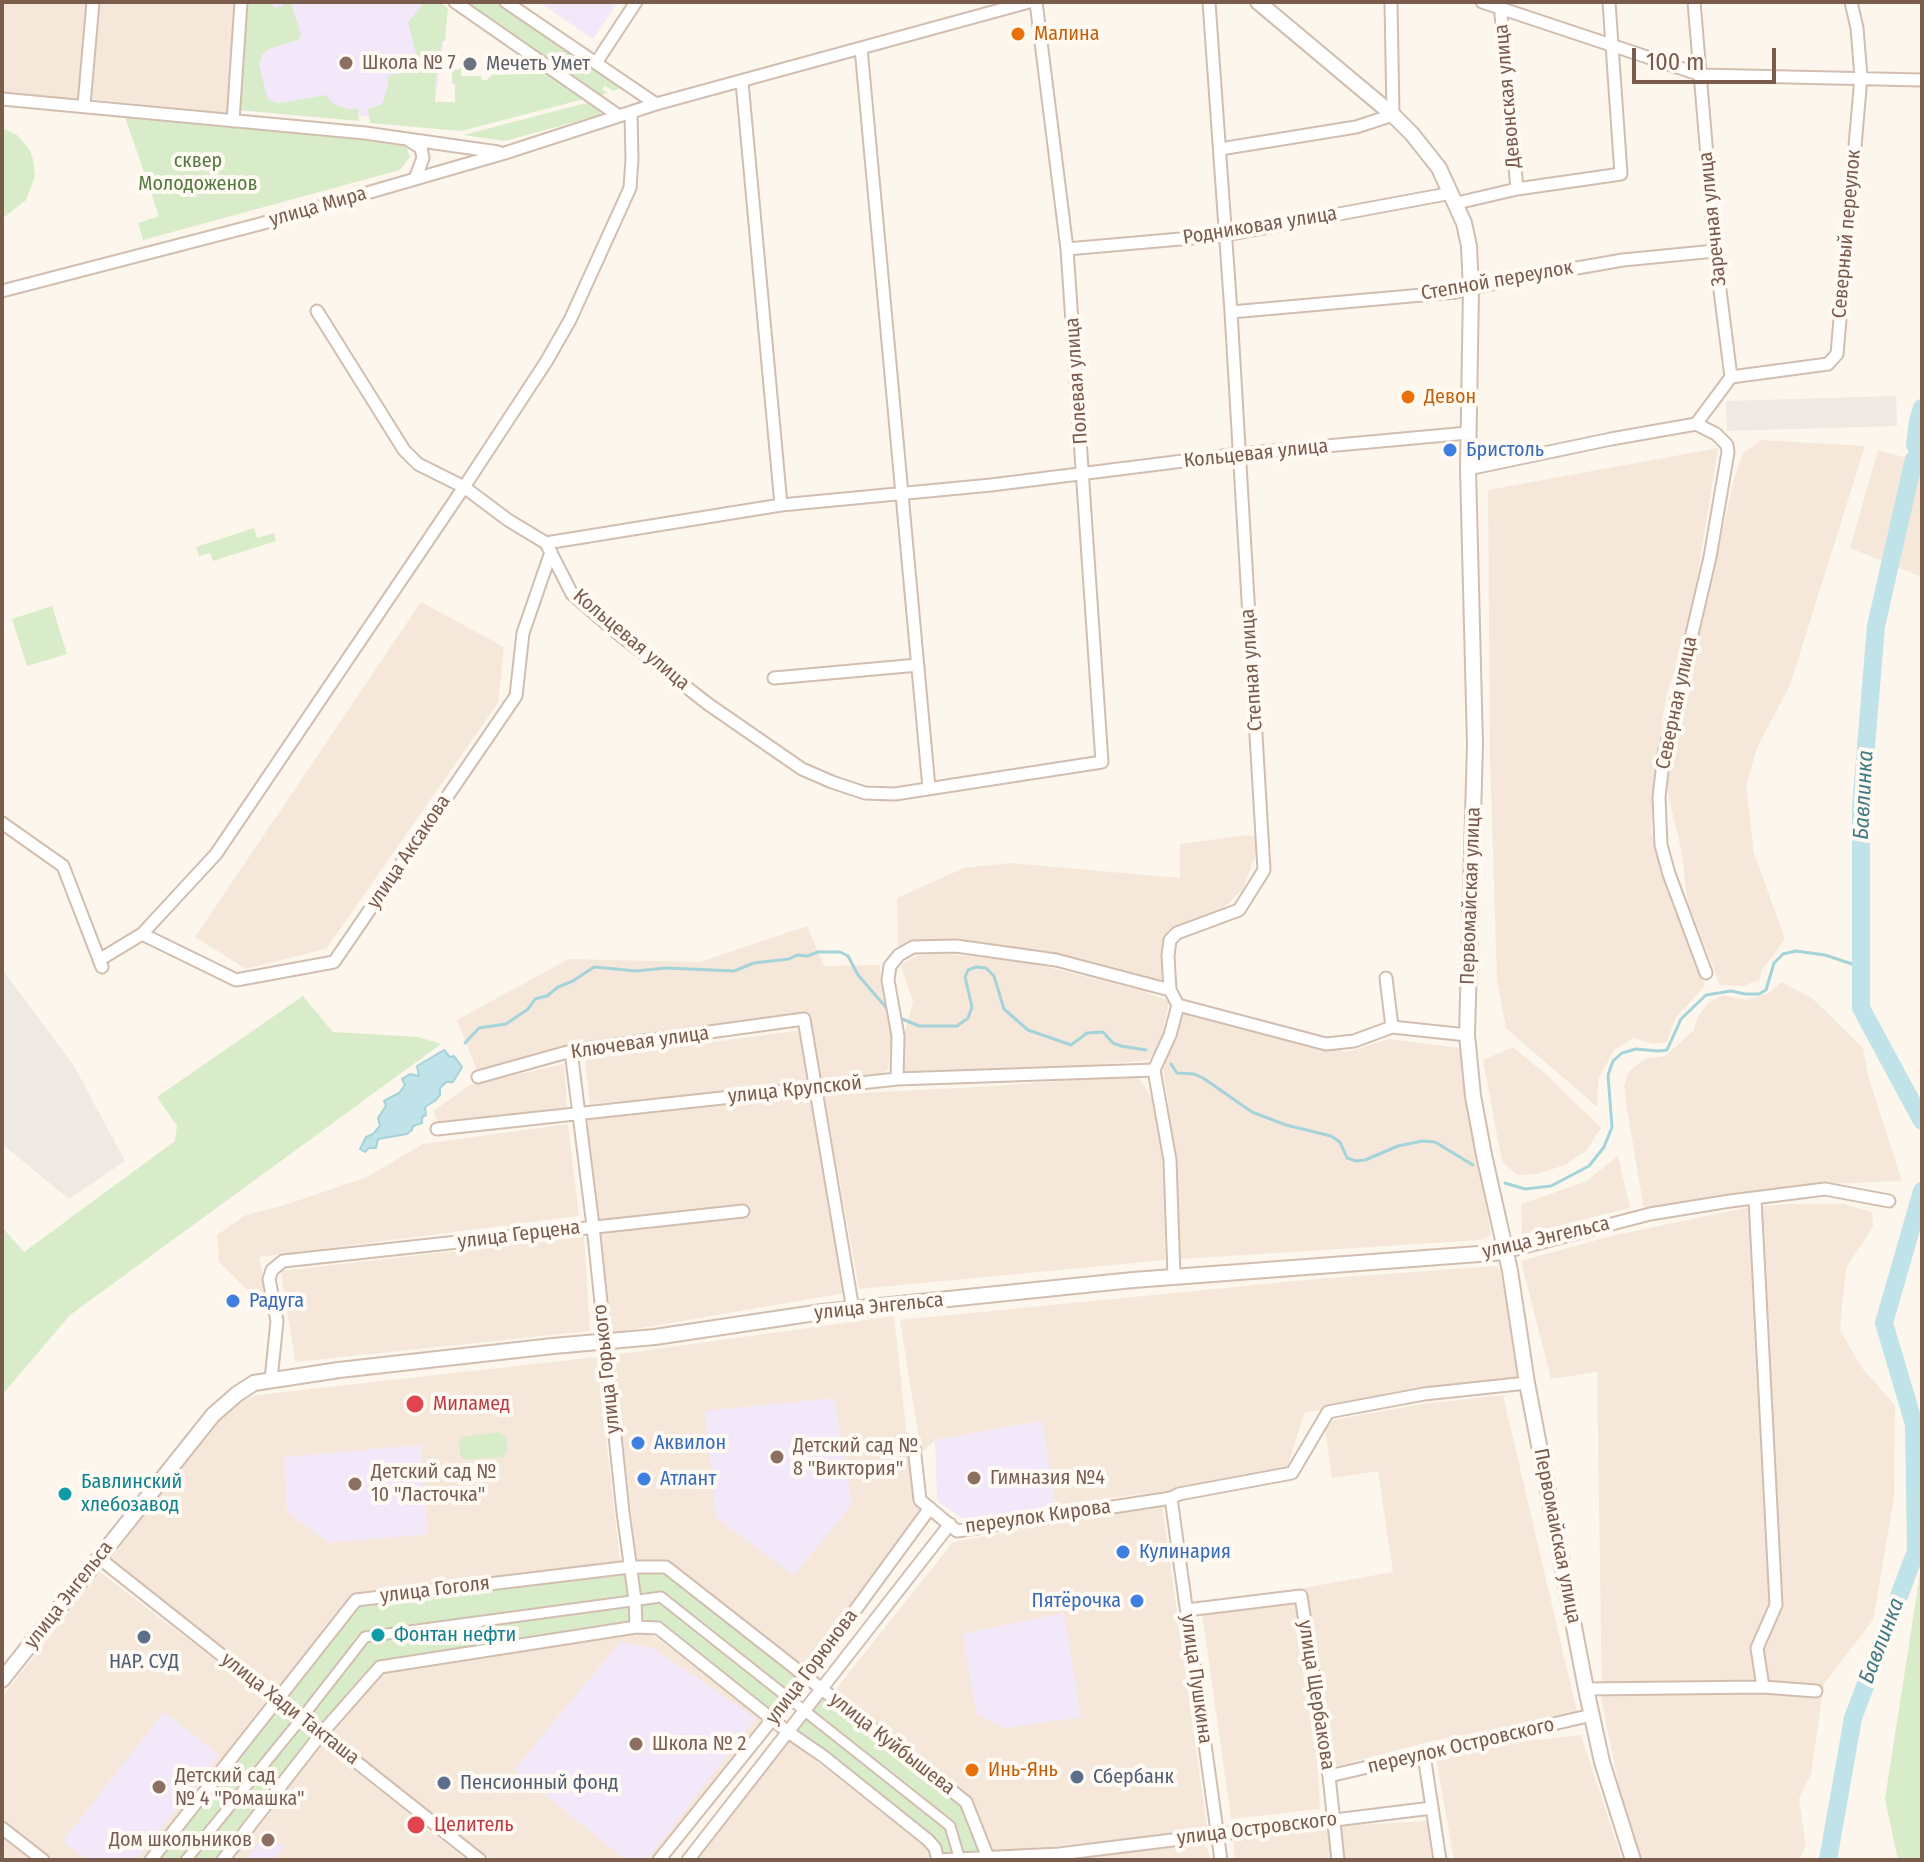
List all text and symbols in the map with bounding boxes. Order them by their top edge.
place label: Малина [1034,22,1099,46]
street label: Девонская улица [1490,23,1526,169]
marker: Малина [1009,25,1027,43]
scale bar [1636,32,1780,82]
text: 100 m [1646,48,1704,76]
place label: Школа № 7 [362,51,456,75]
place label: Мечеть Умет [486,52,590,76]
marker: Школа № 7 [337,54,355,72]
marker: Мечеть Умет [461,55,479,73]
park label: сквер Молодоженов [138,149,258,196]
street label: Северный переулок [1828,149,1866,319]
street label: Заречная улица [1694,151,1732,287]
street label: улица Мира [267,182,369,232]
street label: Родниковая улица [1181,202,1339,250]
street label: Степной переулок [1419,256,1575,306]
street label: Полевая улица [1061,317,1093,445]
place label: Девон [1424,385,1476,409]
marker: Девон [1399,388,1417,406]
street label: Кольцевая улица [1183,434,1329,474]
place label: Бристоль [1466,438,1544,462]
marker: Бристоль [1441,441,1459,459]
street label: Кольцевая улица [568,584,694,696]
street label: Степная улица [1236,608,1268,732]
street label: Северная улица [1651,634,1703,772]
water label: Бавлинка [1848,750,1880,840]
street label: улица Аксакова [362,791,456,913]
street label: Первомайская улица [1456,807,1486,985]
street label: Ключевая улица [569,1021,711,1065]
street label: улица Крупской [727,1071,863,1109]
street label: улица Энгельса [1480,1212,1612,1264]
street label: улица Герцена [456,1216,582,1254]
street label: улица Энгельса [813,1288,945,1326]
place label: Радуга [249,1289,304,1313]
marker: Радуга [224,1292,242,1310]
street label: улица Горького [588,1303,626,1435]
place label: Миламед [433,1392,510,1416]
marker: Миламед [404,1393,426,1415]
place label: Аквилон [654,1431,726,1455]
marker: Аквилон [629,1434,647,1452]
place label: Детский сад № 8 "Виктория" [793,1434,918,1481]
street label: Первомайская улица [1528,1446,1586,1626]
marker: Детский сад № 8 "Виктория" [768,1448,786,1466]
place label: Детский сад № 10 "Ласточка" [371,1460,496,1507]
place label: Гимназия №4 [990,1466,1105,1490]
place label: Атлант [660,1467,716,1491]
marker: Гимназия №4 [965,1469,983,1487]
place label: Бавлинский хлебозавод [81,1470,182,1517]
marker: Атлант [635,1470,653,1488]
marker: Детский сад № 10 "Ласточка" [346,1475,364,1493]
marker: Бавлинский хлебозавод [56,1485,74,1503]
street label: переулок Кирова [964,1495,1112,1539]
street label: улица Энгельса [20,1536,118,1654]
place label: Кулинария [1139,1540,1231,1564]
marker: Кулинария [1114,1543,1132,1561]
street label: улица Гоголя [379,1571,491,1609]
place label: Пятёрочка [1032,1589,1121,1613]
marker: Пятёрочка [1128,1592,1146,1610]
water label: Бавлинка [1854,1594,1910,1688]
street label: улица Горюнова [761,1605,863,1729]
street label: улица Пушкина [1175,1613,1217,1745]
street label: улица Щербакова [1292,1618,1340,1772]
place label: Фонтан нефти [394,1623,516,1647]
marker: Фонтан нефти [369,1626,387,1644]
marker: НАР. СУД [135,1628,153,1646]
street label: улица Хади Такташа [216,1648,364,1770]
place label: НАР. СУД [109,1650,179,1674]
street label: улица Куйбышева [825,1688,959,1800]
street label: переулок Островского [1365,1713,1557,1779]
place label: Школа № 2 [652,1732,746,1756]
marker: Школа № 2 [627,1735,645,1753]
place label: Инь-Янь [988,1758,1058,1782]
marker: Инь-Янь [963,1761,981,1779]
place label: Детский сад № 4 "Ромашка" [175,1764,305,1811]
place label: Сбербанк [1093,1765,1174,1789]
marker: Сбербанк [1068,1768,1086,1786]
place label: Пенсионный фонд [460,1771,618,1795]
marker: Пенсионный фонд [435,1774,453,1792]
marker: Детский сад № 4 "Ромашка" [150,1778,168,1796]
street label: улица Островского [1176,1807,1338,1851]
place label: Целитель [434,1813,514,1837]
marker: Целитель [405,1814,427,1836]
place label: Дом школьников [109,1828,252,1852]
marker: Дом школьников [259,1831,277,1849]

